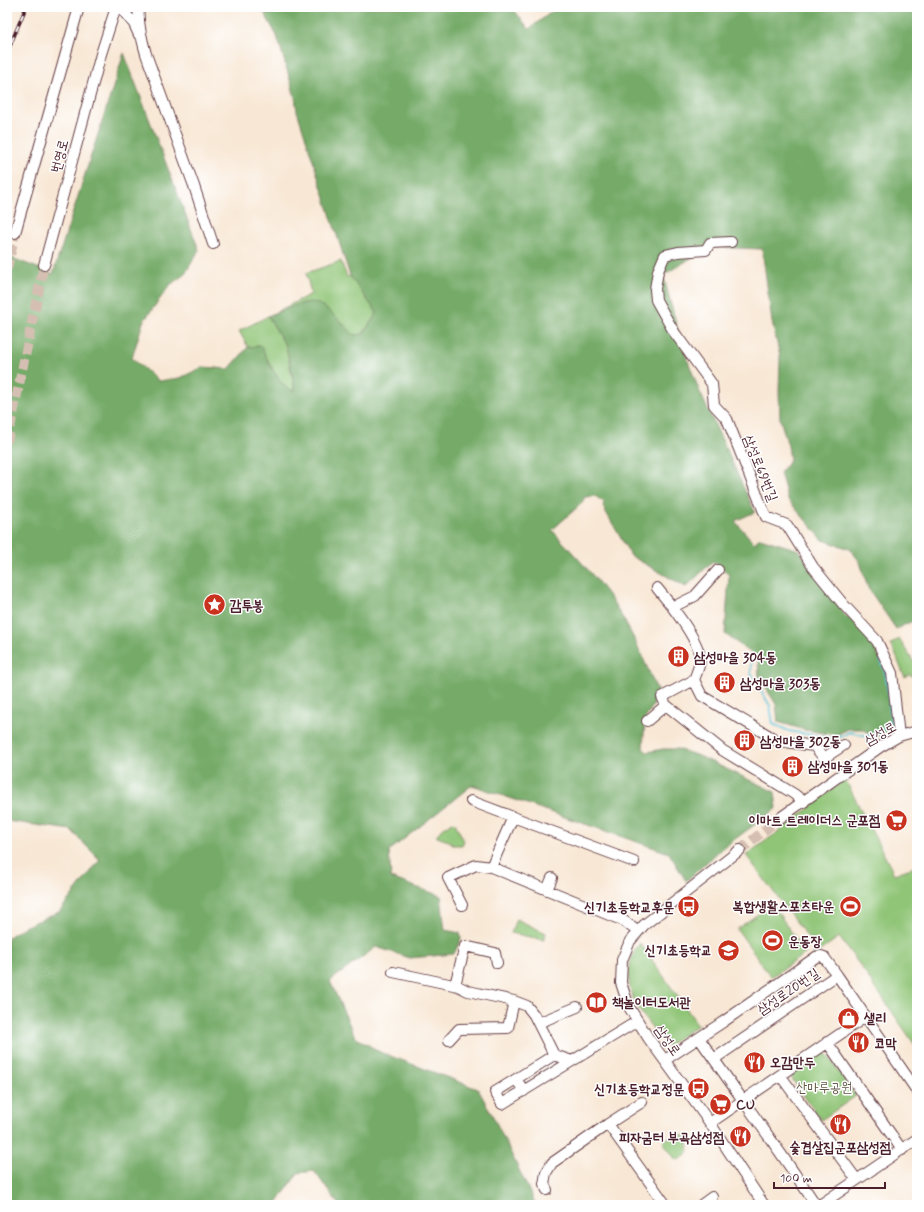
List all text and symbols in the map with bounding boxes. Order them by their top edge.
street label: 번영로 [47,138,73,175]
street label: 삼성로69번길 [739,432,782,505]
place icon: 감투봉 [201,592,227,618]
place label: 감투봉 [230,597,264,615]
building icon: 삼성마을 304동 [666,644,692,670]
place label: 삼성마을 304동 [693,649,776,667]
building icon: 삼성마을 303동 [711,670,737,696]
place label: 삼성마을 303동 [739,675,821,693]
street label: 삼성로 [861,718,900,750]
building icon: 삼성마을 302동 [732,728,758,754]
place label: 삼성마을 302동 [759,733,841,751]
building icon: 삼성마을 301동 [779,753,805,779]
place label: 삼성마을 301동 [807,758,889,776]
supermarket icon: 이마트 트레이더스 군포점 [883,807,909,833]
place label: 이마트 트레이더스 군포점 [749,812,881,830]
sports icon: 복합생활스포츠타운 [837,893,863,919]
bus stop icon: 신기초등학교후문 [676,894,702,920]
place label: 복합생활스포츠타운 [733,898,834,916]
place label: 신기초등학교후문 [584,899,674,917]
sports icon: 운동장 [759,928,785,954]
place label: 운동장 [788,933,823,951]
school or university icon: 신기초등학교 [715,937,741,963]
place label: 신기초등학교 [644,942,712,960]
street label: 삼성로20번길 [754,964,824,1019]
library icon: 책놀이터도서관 [584,989,610,1015]
place label: 책놀이터도서관 [612,994,692,1012]
shop icon: 샐리 [835,1005,861,1031]
place label: 샐리 [863,1010,887,1028]
street label: 삼성로 [650,1022,684,1060]
restaurant icon: 코막 [846,1030,872,1056]
place label: 코막 [874,1035,897,1053]
restaurant icon: 오감만두 [742,1049,768,1075]
place label: 오감만두 [770,1054,816,1072]
bus stop icon: 신기초등학교정문 [686,1076,712,1102]
park label: 산마루공원 [796,1079,852,1097]
place label: 신기초등학교정문 [594,1081,684,1099]
supermarket icon: CU [708,1091,734,1117]
place label: CU [736,1096,755,1114]
restaurant icon: 숯겹살집군포삼성점 [827,1112,853,1138]
restaurant icon: 피자굼터 부곡삼성점 [727,1124,753,1150]
place label: 피자굼터 부곡삼성점 [619,1129,725,1147]
place label: 숯겹살집군포삼성점 [789,1139,891,1157]
scale bar [774,1164,885,1190]
text: 100 m [780,1171,812,1187]

